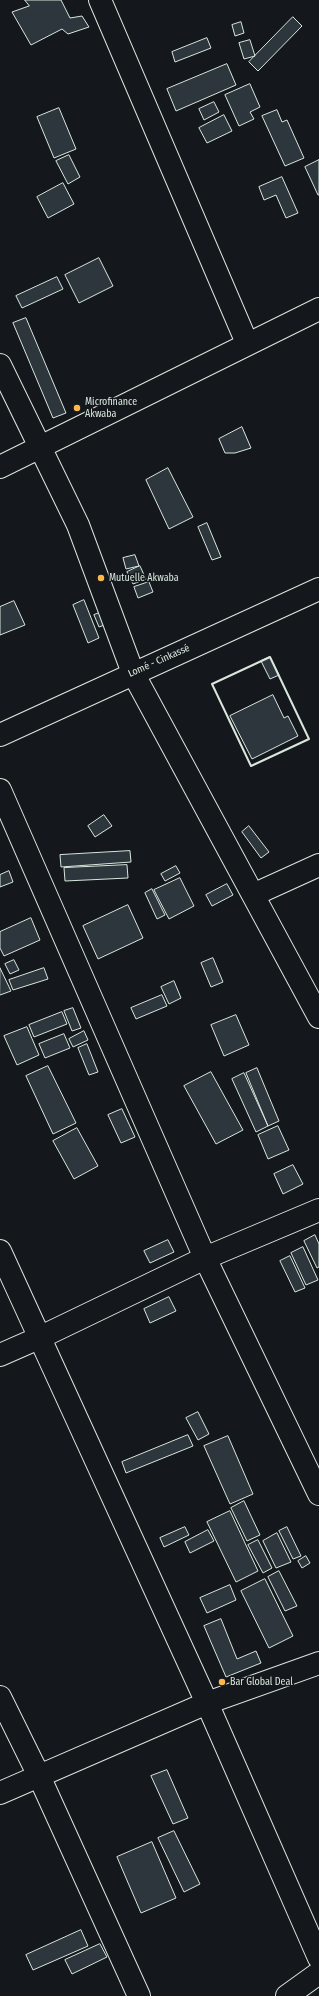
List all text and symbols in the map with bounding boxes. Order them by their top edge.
place label: Microfinance Akwaba [85,396,137,420]
marker: Microfinance Akwaba [72,403,82,413]
place label: Mutuelle Akwaba [109,572,179,584]
marker: Mutuelle Akwaba [96,573,106,583]
street label: Lomé - Cinkassé [126,642,192,680]
place label: Bar Global Deal [230,1676,293,1688]
marker: Bar Global Deal [217,1677,227,1687]

